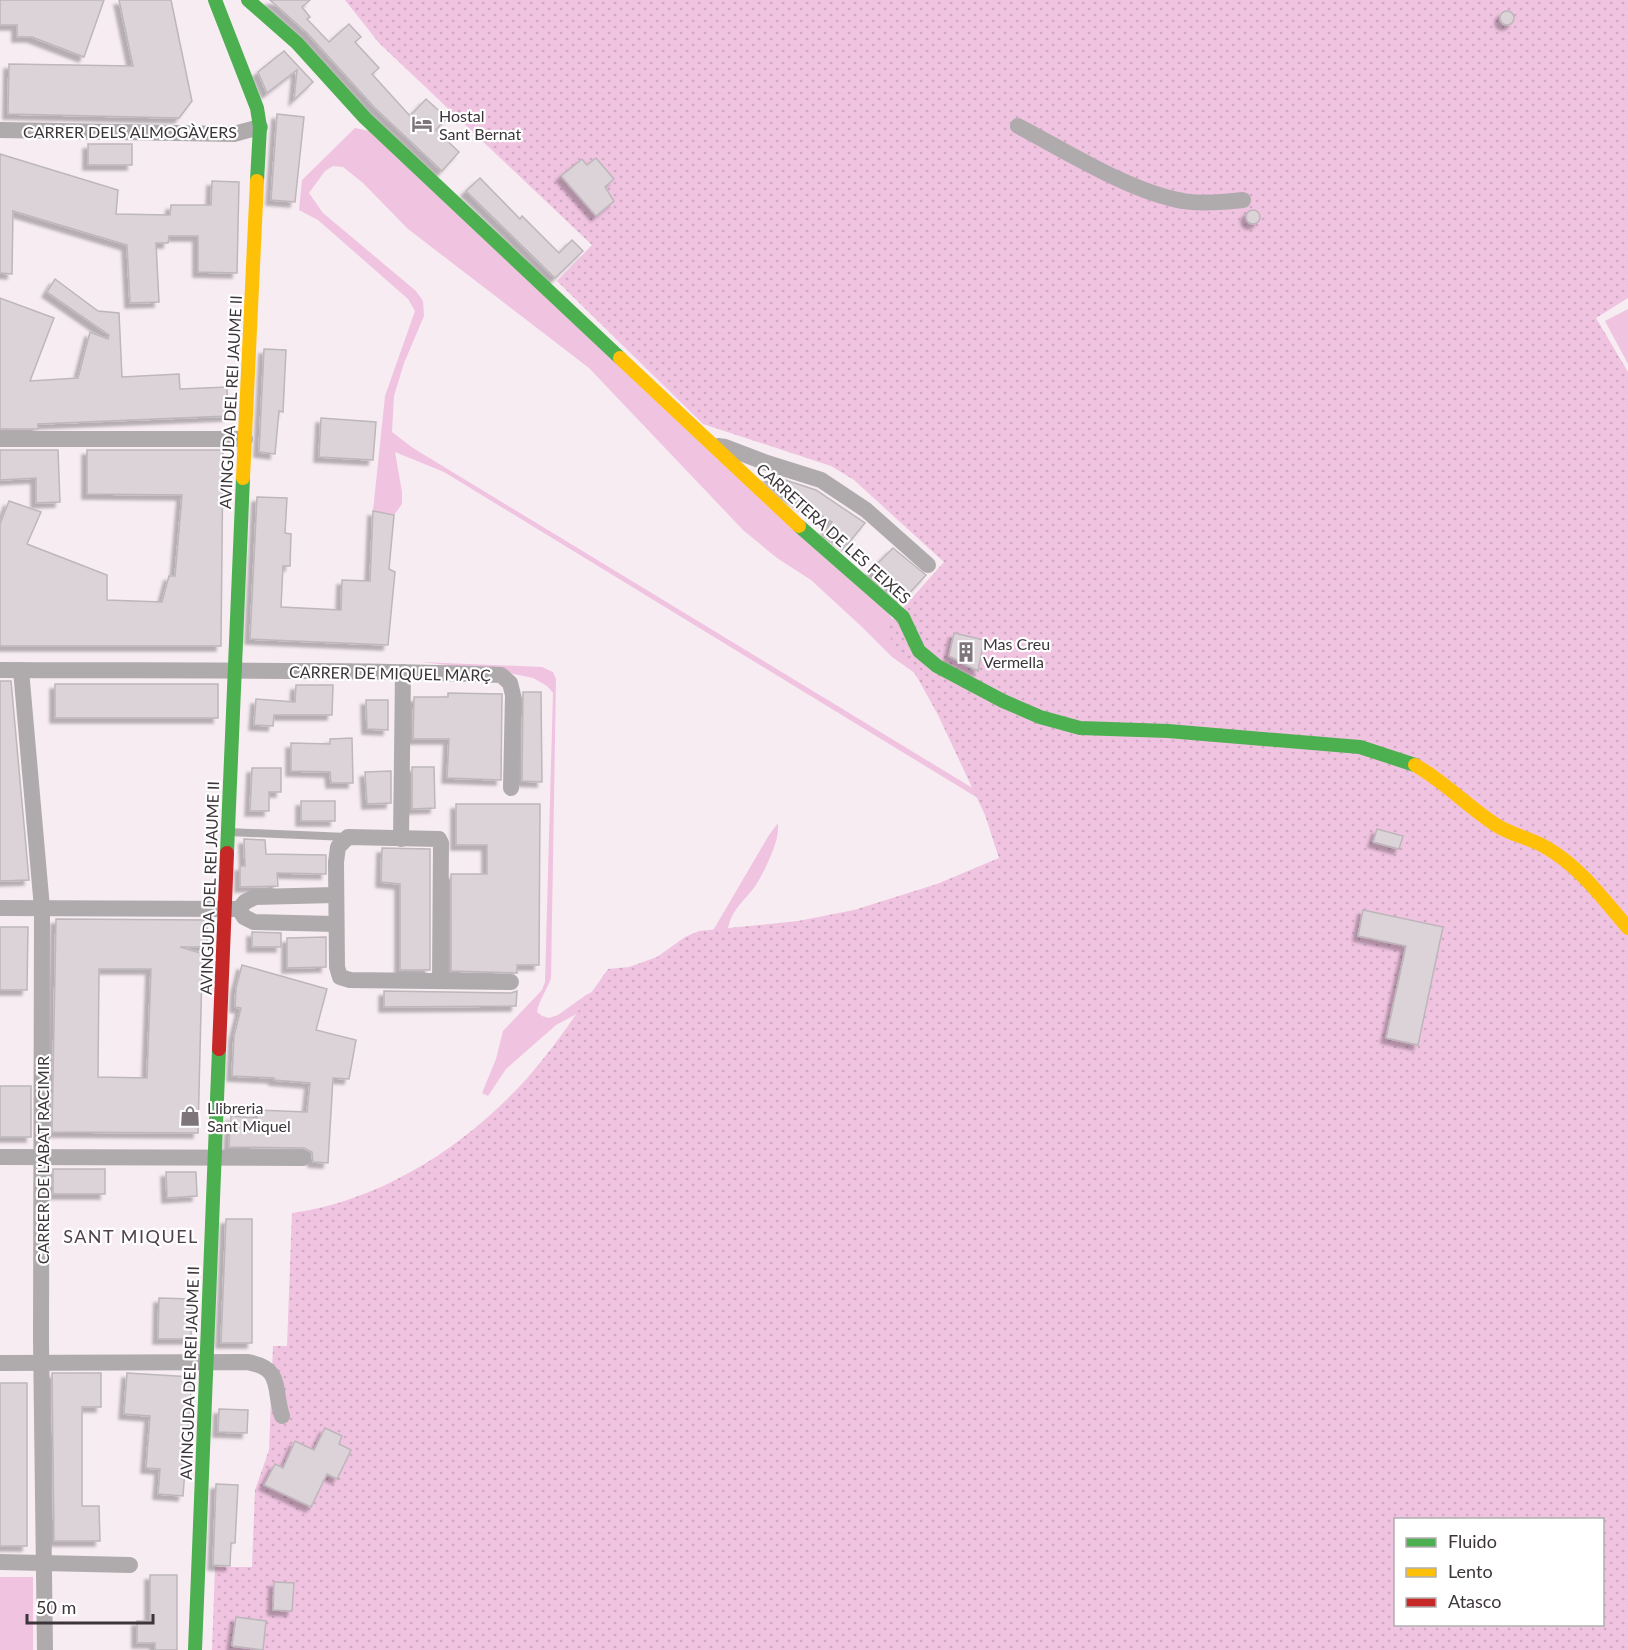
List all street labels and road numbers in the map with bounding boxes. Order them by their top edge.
street label: CARRER DELS ALMOGÀVERS [23,122,237,141]
street label: AVINGUDA DEL REI JAUME II [215,295,245,509]
street label: CARRETERA DE LES FEIXES [753,459,915,607]
street label: CARRER DE MIQUEL MARÇ [289,662,491,684]
street label: AVINGUDA DEL REI JAUME II [196,781,222,995]
street label: CARRER DE L'ABAT RACIMIR [33,1056,52,1264]
street label: AVINGUDA DEL REI JAUME II [176,1266,202,1480]

